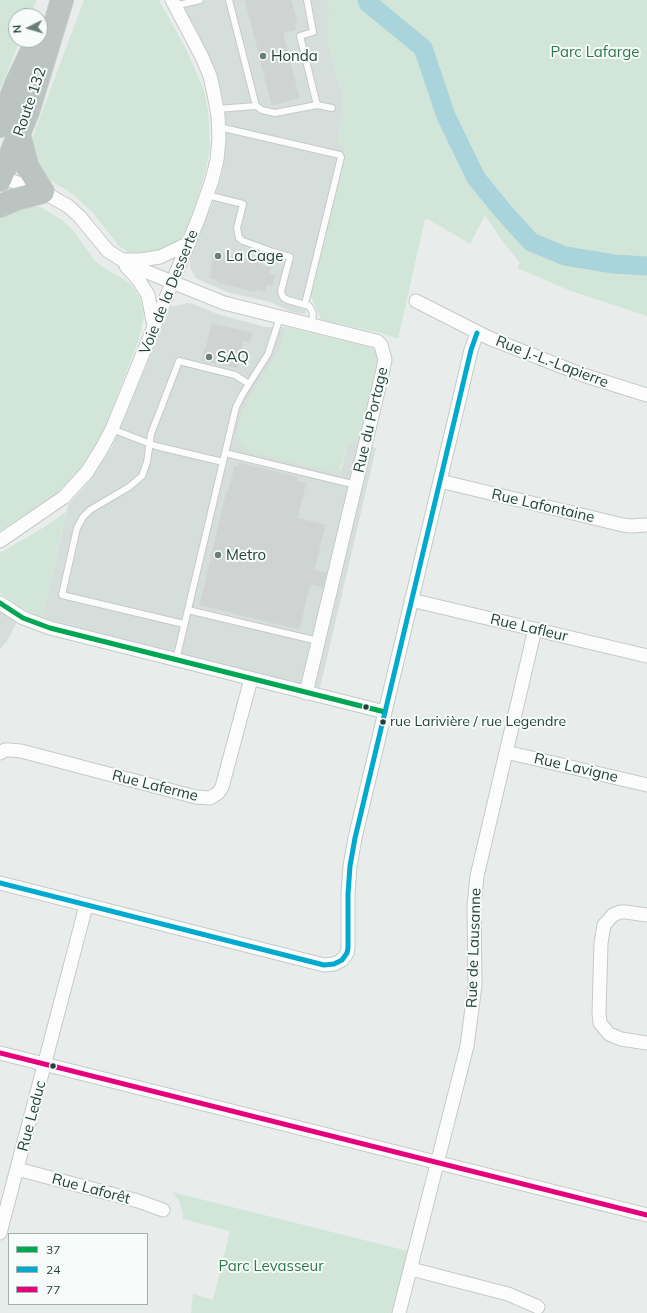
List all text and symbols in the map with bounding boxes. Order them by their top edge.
north arrow [8,8,48,48]
text: N [10,24,24,34]
park label: Parc Lafarge [551,43,639,61]
place label: Honda [271,47,318,65]
marker: Honda [258,51,268,61]
street label: Route 132 [10,65,50,139]
street label: Voie de la Desserte [136,227,202,357]
place label: La Cage [226,247,283,265]
marker: La Cage [213,251,223,261]
street label: Rue J.-L.-Lapierre [493,332,611,392]
place label: SAQ [217,348,249,366]
marker: SAQ [204,352,214,362]
street label: Rue du Portage [350,365,392,475]
street label: Rue Lafontaine [490,485,596,527]
place label: Metro [226,546,266,564]
marker: Metro [213,550,223,560]
street label: Rue Lafleur [488,610,570,646]
unlabelled marker [361,702,371,712]
place label: rue Larivière / rue Legendre [390,714,566,730]
marker: rue Larivière / rue Legendre [378,717,388,727]
street label: Rue Lavigne [532,750,620,786]
street label: Rue Laferme [110,767,200,805]
street label: Rue de Lausanne [463,888,485,1008]
unlabelled marker [48,1061,58,1071]
street label: Rue Leduc [14,1079,50,1153]
street label: Rue Laforêt [50,1170,132,1208]
legend [8,1233,148,1305]
text: 37 [46,1242,60,1257]
park label: Parc Levasseur [218,1257,324,1275]
text: 24 [46,1262,60,1277]
text: 77 [46,1282,60,1297]

